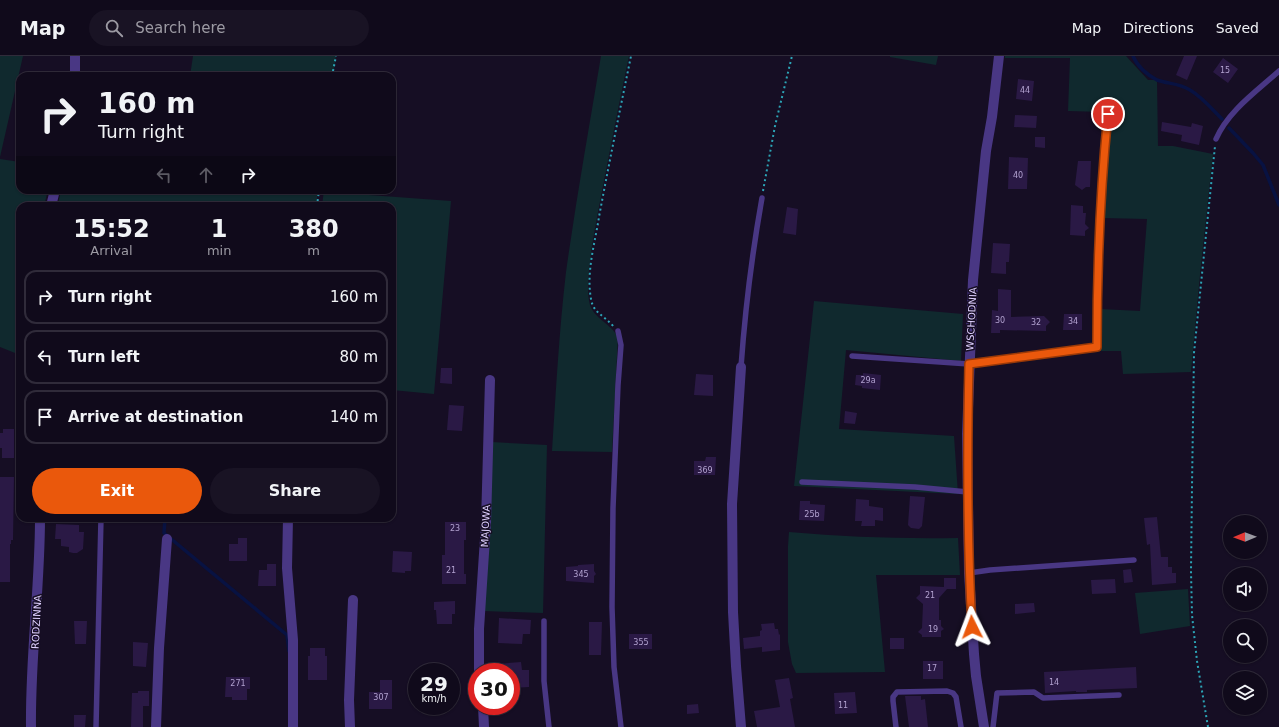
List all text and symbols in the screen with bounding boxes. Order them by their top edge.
search box [89,10,369,46]
text: Map [20,17,65,39]
icon: search [103,17,125,39]
text: Search here [135,19,225,37]
text: Map [1072,20,1101,36]
text: Directions [1123,20,1194,36]
text: Saved [1216,20,1259,36]
house number: 15 [1220,66,1230,75]
house number: 44 [1020,86,1030,95]
text: 160 m [98,87,195,120]
icon: right [32,88,84,140]
pin [1091,97,1125,131]
icon: arrive [1097,103,1119,125]
text: Turn right [98,121,184,142]
icon: left [153,164,175,186]
icon: ahead [195,164,217,186]
icon: right [237,164,259,186]
house number: 40 [1013,171,1023,180]
text: 15:52 [73,215,150,243]
text: 1 [211,215,227,243]
text: 380 [289,215,339,243]
text: Arrival [90,243,133,258]
text: min [207,243,231,258]
text: m [307,243,320,258]
icon: right [34,286,56,308]
street label: WSCHODNIA [964,287,979,351]
text: Turn right [68,288,152,306]
text: 160 m [330,288,378,306]
house number: 30 [995,316,1005,325]
house number: 34 [1068,317,1078,326]
house number: 32 [1031,318,1041,327]
icon: left [34,346,56,368]
text: Turn left [68,348,140,366]
text: 80 m [340,348,378,366]
house number: 29a [860,376,876,385]
icon: arrive [34,406,56,428]
text: Arrive at destination [68,408,243,426]
text: 140 m [330,408,378,426]
house number: 369 [697,466,713,475]
button: Exit [32,468,202,514]
button: Share [210,468,380,514]
street label: MAJOWA [479,504,492,548]
house number: 25b [804,510,820,519]
north arrow [1223,515,1267,559]
map controls [1223,515,1267,715]
house number: 23 [450,524,460,533]
house number: 21 [446,566,456,575]
button: sound [1223,567,1267,611]
house number: 345 [573,570,589,579]
house number: 21 [925,591,935,600]
street label: RODZINNA [30,595,43,649]
position arrow [951,606,993,648]
button: search [1223,619,1267,663]
house number: 19 [928,625,938,634]
house number: 355 [633,638,649,647]
speed limit sign: 30 [468,663,520,715]
house number: 17 [927,664,937,673]
button: layers [1223,671,1267,715]
text: 29 [420,672,448,696]
house number: 14 [1049,678,1059,687]
house number: 271 [230,679,246,688]
house number: 307 [373,693,389,702]
text: km/h [421,693,447,704]
house number: 11 [838,701,848,710]

